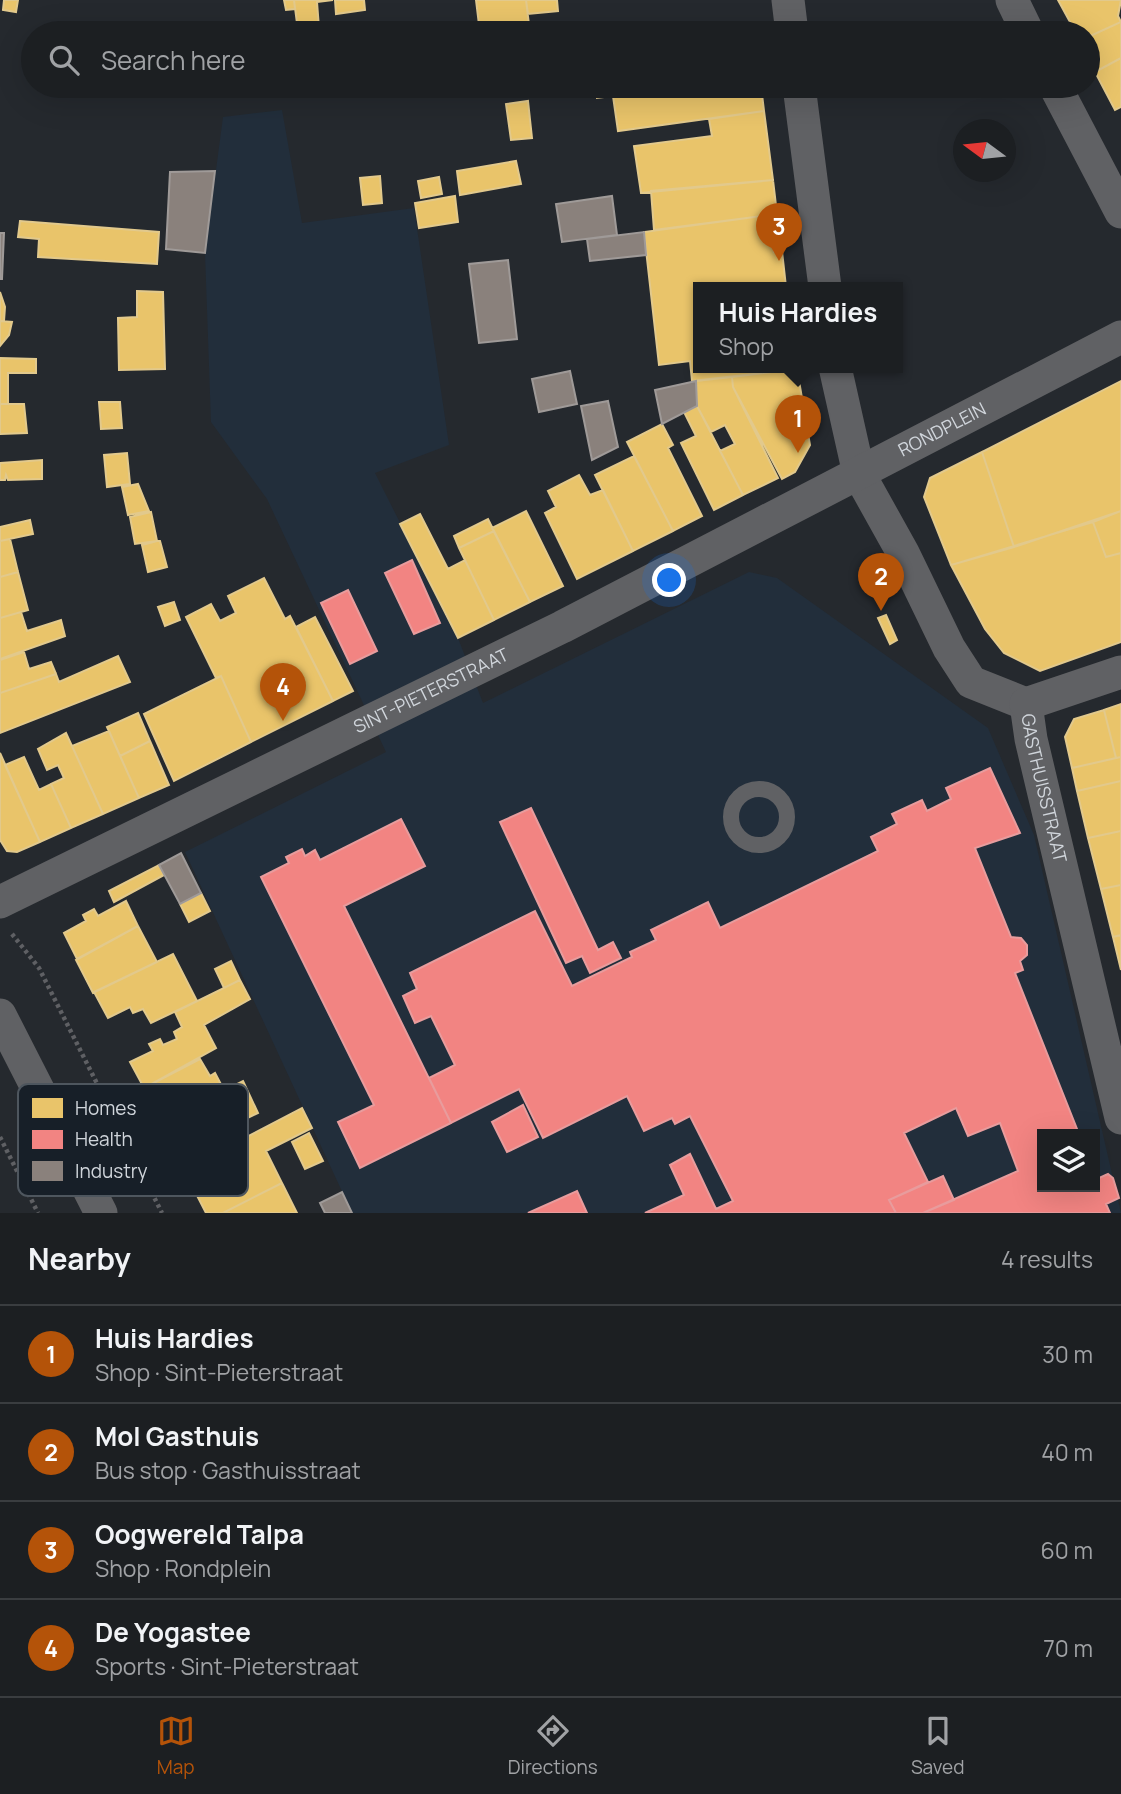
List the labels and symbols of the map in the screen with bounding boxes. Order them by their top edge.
north arrow [953,119,1016,182]
pin: 3 [756,203,802,261]
pin: 1 [775,395,821,453]
street label: RONDPLEIN [894,396,990,462]
pin: 2 [858,553,904,611]
your location [652,563,686,597]
street label: SINT-PIETERSTRAAT [349,642,513,738]
pin: 4 [260,663,306,721]
street label: GASTHUISSTRAAT [1017,712,1073,865]
legend [18,1084,248,1196]
text: Homes [75,1095,136,1121]
text: Health [75,1126,133,1152]
text: Industry [75,1158,148,1184]

